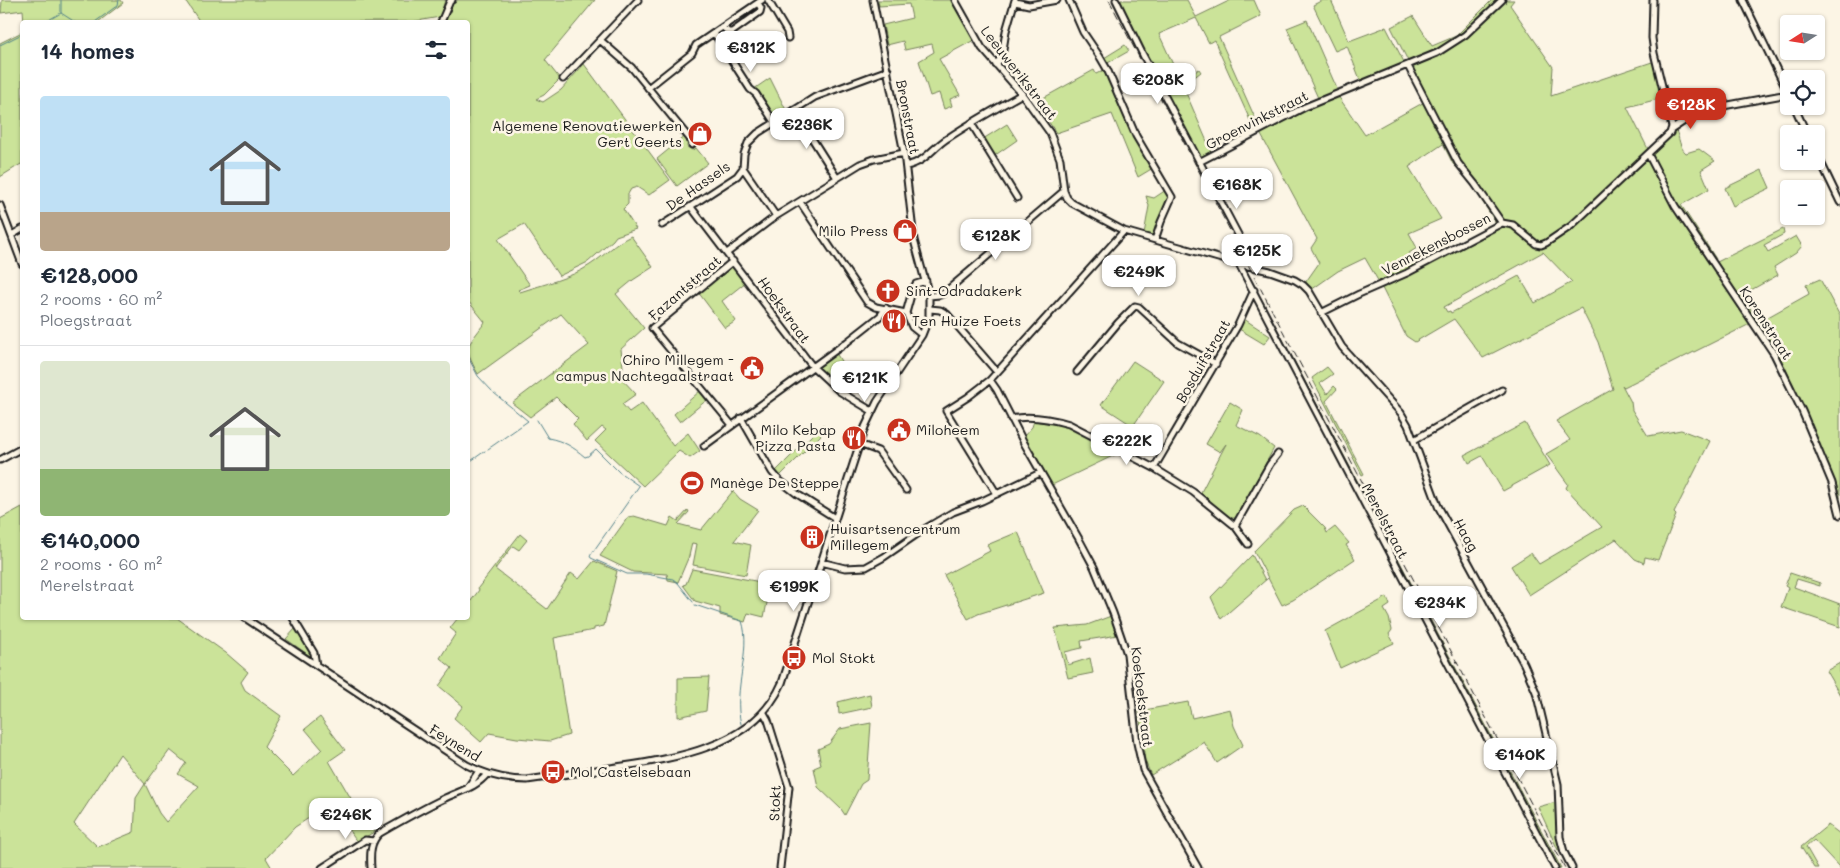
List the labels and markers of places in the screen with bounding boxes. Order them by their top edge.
pin: €312K [716,30,786,73]
pin: €208K [1123,62,1193,105]
pin: €128K [1656,88,1726,130]
pin: €236K [772,108,842,150]
place label: Algemene Renovatiewerken Gert Geerts [492,116,682,151]
shop icon: Algemene Renovatiewerken Gert Geerts [687,121,713,147]
pin: €168K [1202,168,1272,210]
shop icon: Milo Press [892,218,918,244]
pin: €128K [961,218,1031,261]
place label: Milo Press [818,221,888,240]
pin: €125K [1222,234,1292,276]
pin: €249K [1104,254,1174,297]
church icon: Sint-Odradakerk [875,278,901,304]
place label: Sint-Odradakerk [906,281,1022,300]
restaurant icon: Ten Huize Foets [881,308,907,334]
place label: Ten Huize Foets [912,311,1021,330]
place label: Chiro Millegem - campus Nachtegaalstraat [556,350,734,385]
public building icon: Chiro Millegem - campus Nachtegaalstraat [739,355,765,381]
pin: €121K [830,360,900,403]
public building icon: Miloheem [886,417,912,443]
place label: Milo Kebap Pizza Pasta [755,420,836,455]
place label: Miloheem [916,420,980,439]
pin: €222K [1092,424,1162,466]
restaurant icon: Milo Kebap Pizza Pasta [841,425,867,451]
sports icon: Manège De Steppe [679,470,705,496]
place label: Manège De Steppe [710,473,839,492]
place label: Huisartsencentrum Millegem [830,519,961,554]
building icon: Huisartsencentrum Millegem [799,524,825,550]
pin: €199K [759,570,829,612]
pin: €234K [1405,586,1475,628]
bus stop icon: Mol Stokt [781,645,807,671]
place label: Mol Stokt [812,648,875,667]
pin: €140K [1485,738,1555,780]
bus stop icon: Mol Castelsebaan [540,759,566,785]
place label: Mol Castelsebaan [570,762,691,781]
pin: €246K [311,798,381,840]

